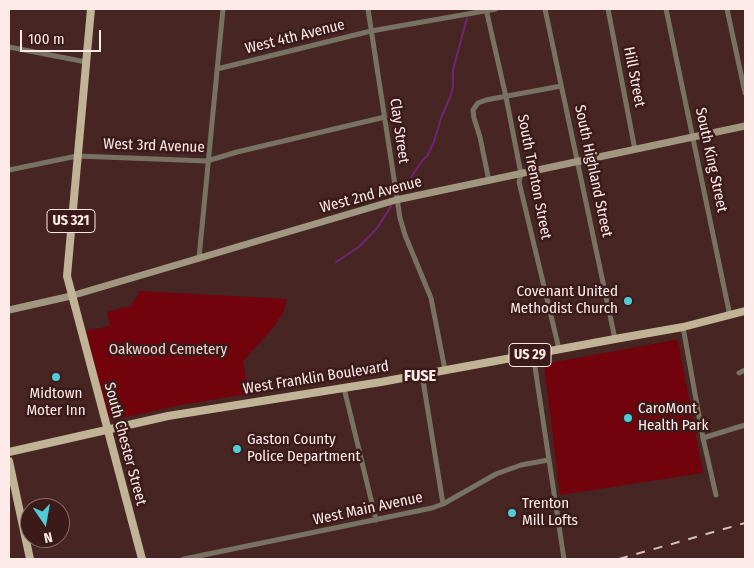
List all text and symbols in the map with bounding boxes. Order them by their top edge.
street label: West 4th Avenue [243,16,347,58]
scale bar [22,20,104,52]
text: 100 m [28,30,65,48]
street label: Hill Street [619,45,649,109]
street label: Clay Street [386,97,412,165]
street label: South Highland Street [570,103,616,239]
street label: South King Street [691,106,731,214]
street label: South Trenton Street [513,113,555,241]
street label: West 3rd Avenue [103,135,205,157]
street label: West 2nd Avenue [318,173,424,217]
road number: US 321 [47,210,95,232]
place label: Covenant United Methodist Church [510,283,618,318]
marker: Covenant United Methodist Church [622,295,634,307]
park label: Oakwood Cemetery [109,341,227,359]
road number: US 29 [509,344,551,366]
street label: West Franklin Boulevard [242,358,390,398]
district label: FUSE [404,367,436,387]
marker: Midtown Moter Inn [50,371,62,383]
street label: South Chester Street [100,381,150,507]
place label: Midtown Moter Inn [26,385,86,420]
place label: CaroMont Health Park [638,400,708,435]
marker: CaroMont Health Park [622,412,634,424]
place label: Gaston County Police Department [247,431,360,466]
marker: Gaston County Police Department [231,443,243,455]
street label: West Main Avenue [312,489,424,529]
place label: Trenton Mill Lofts [522,495,578,530]
north arrow [20,498,70,548]
marker: Trenton Mill Lofts [506,507,518,519]
text: N [42,528,54,546]

